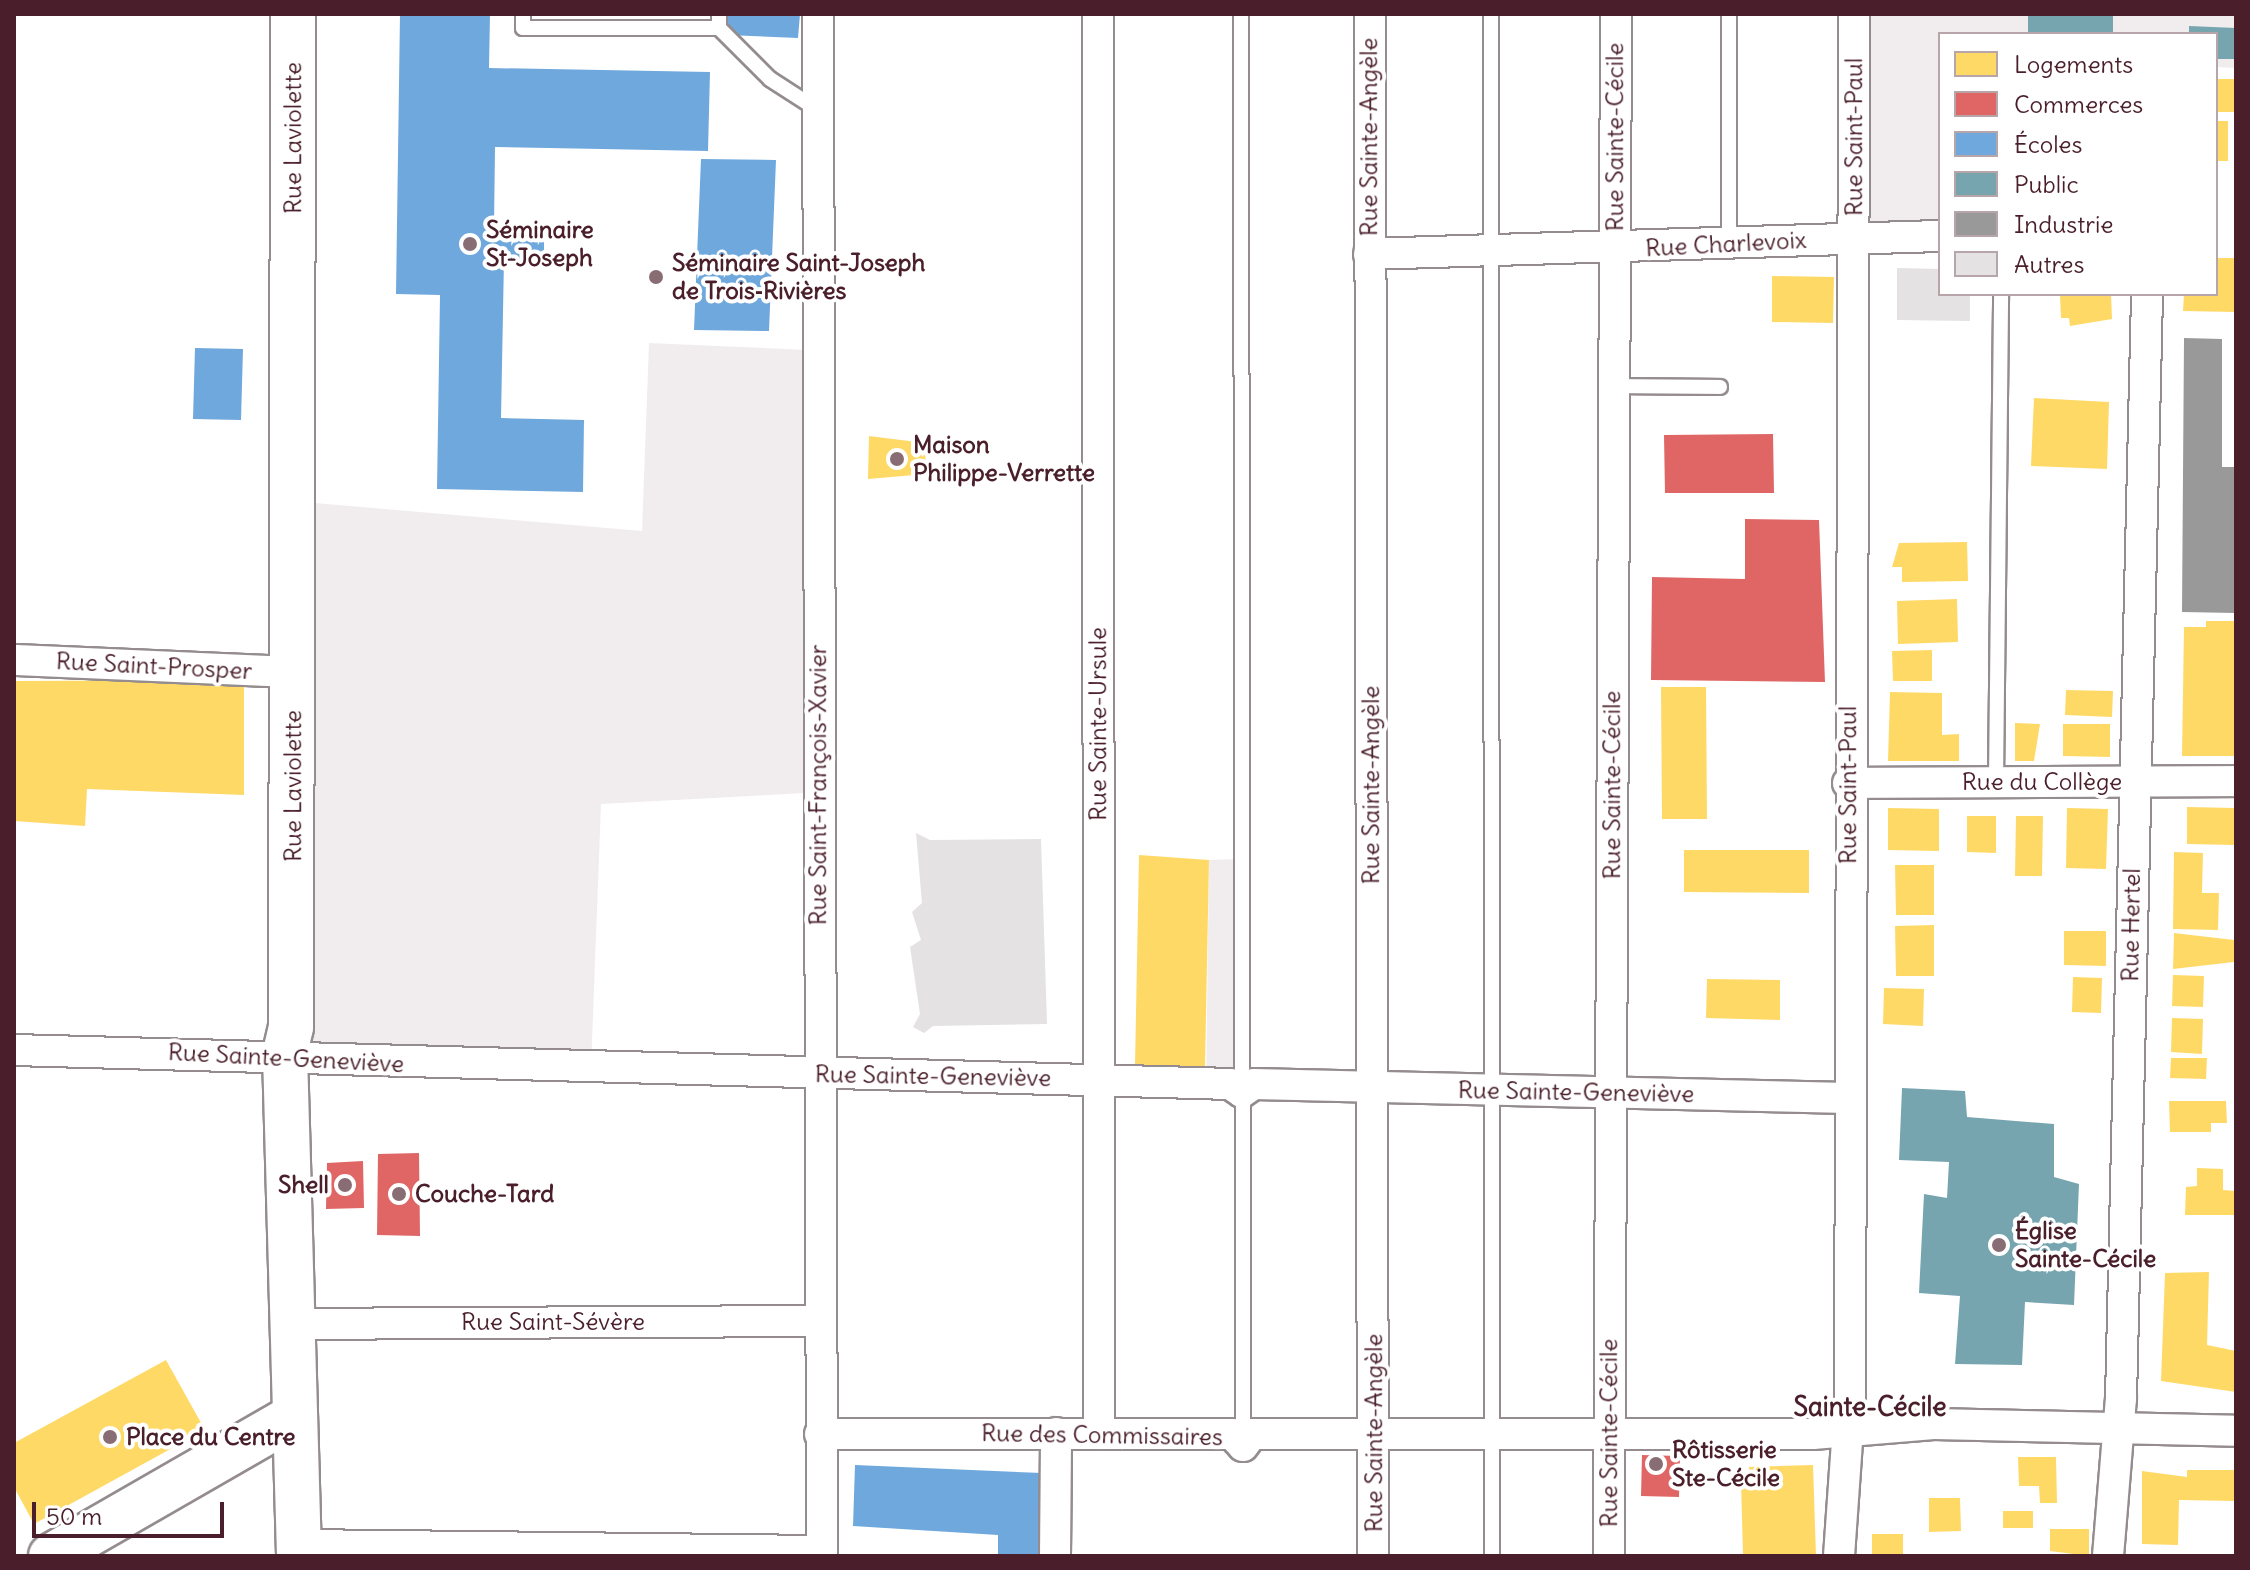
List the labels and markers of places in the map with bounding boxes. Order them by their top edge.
place label: Séminaire St-Joseph [486,216,594,272]
marker: Séminaire St-Joseph [461,235,479,253]
place label: Séminaire Saint-Joseph de Trois‑Rivières [672,249,925,305]
marker: Séminaire Saint-Joseph de Trois‑Rivières [647,268,665,286]
place label: Maison Philippe-Verrette [913,431,1095,487]
marker: Maison Philippe-Verrette [888,450,906,468]
place label: Shell [278,1171,329,1199]
marker: Shell [336,1176,354,1194]
place label: Couche-Tard [415,1180,554,1208]
marker: Couche-Tard [390,1185,408,1203]
place label: Église Sainte-Cécile [2015,1217,2156,1273]
marker: Église Sainte-Cécile [1990,1236,2008,1254]
place label: Place du Centre [126,1423,296,1451]
marker: Place du Centre [101,1428,119,1446]
place label: Rôtisserie Ste-Cécile [1672,1436,1780,1492]
marker: Rôtisserie Ste-Cécile [1647,1455,1665,1473]

